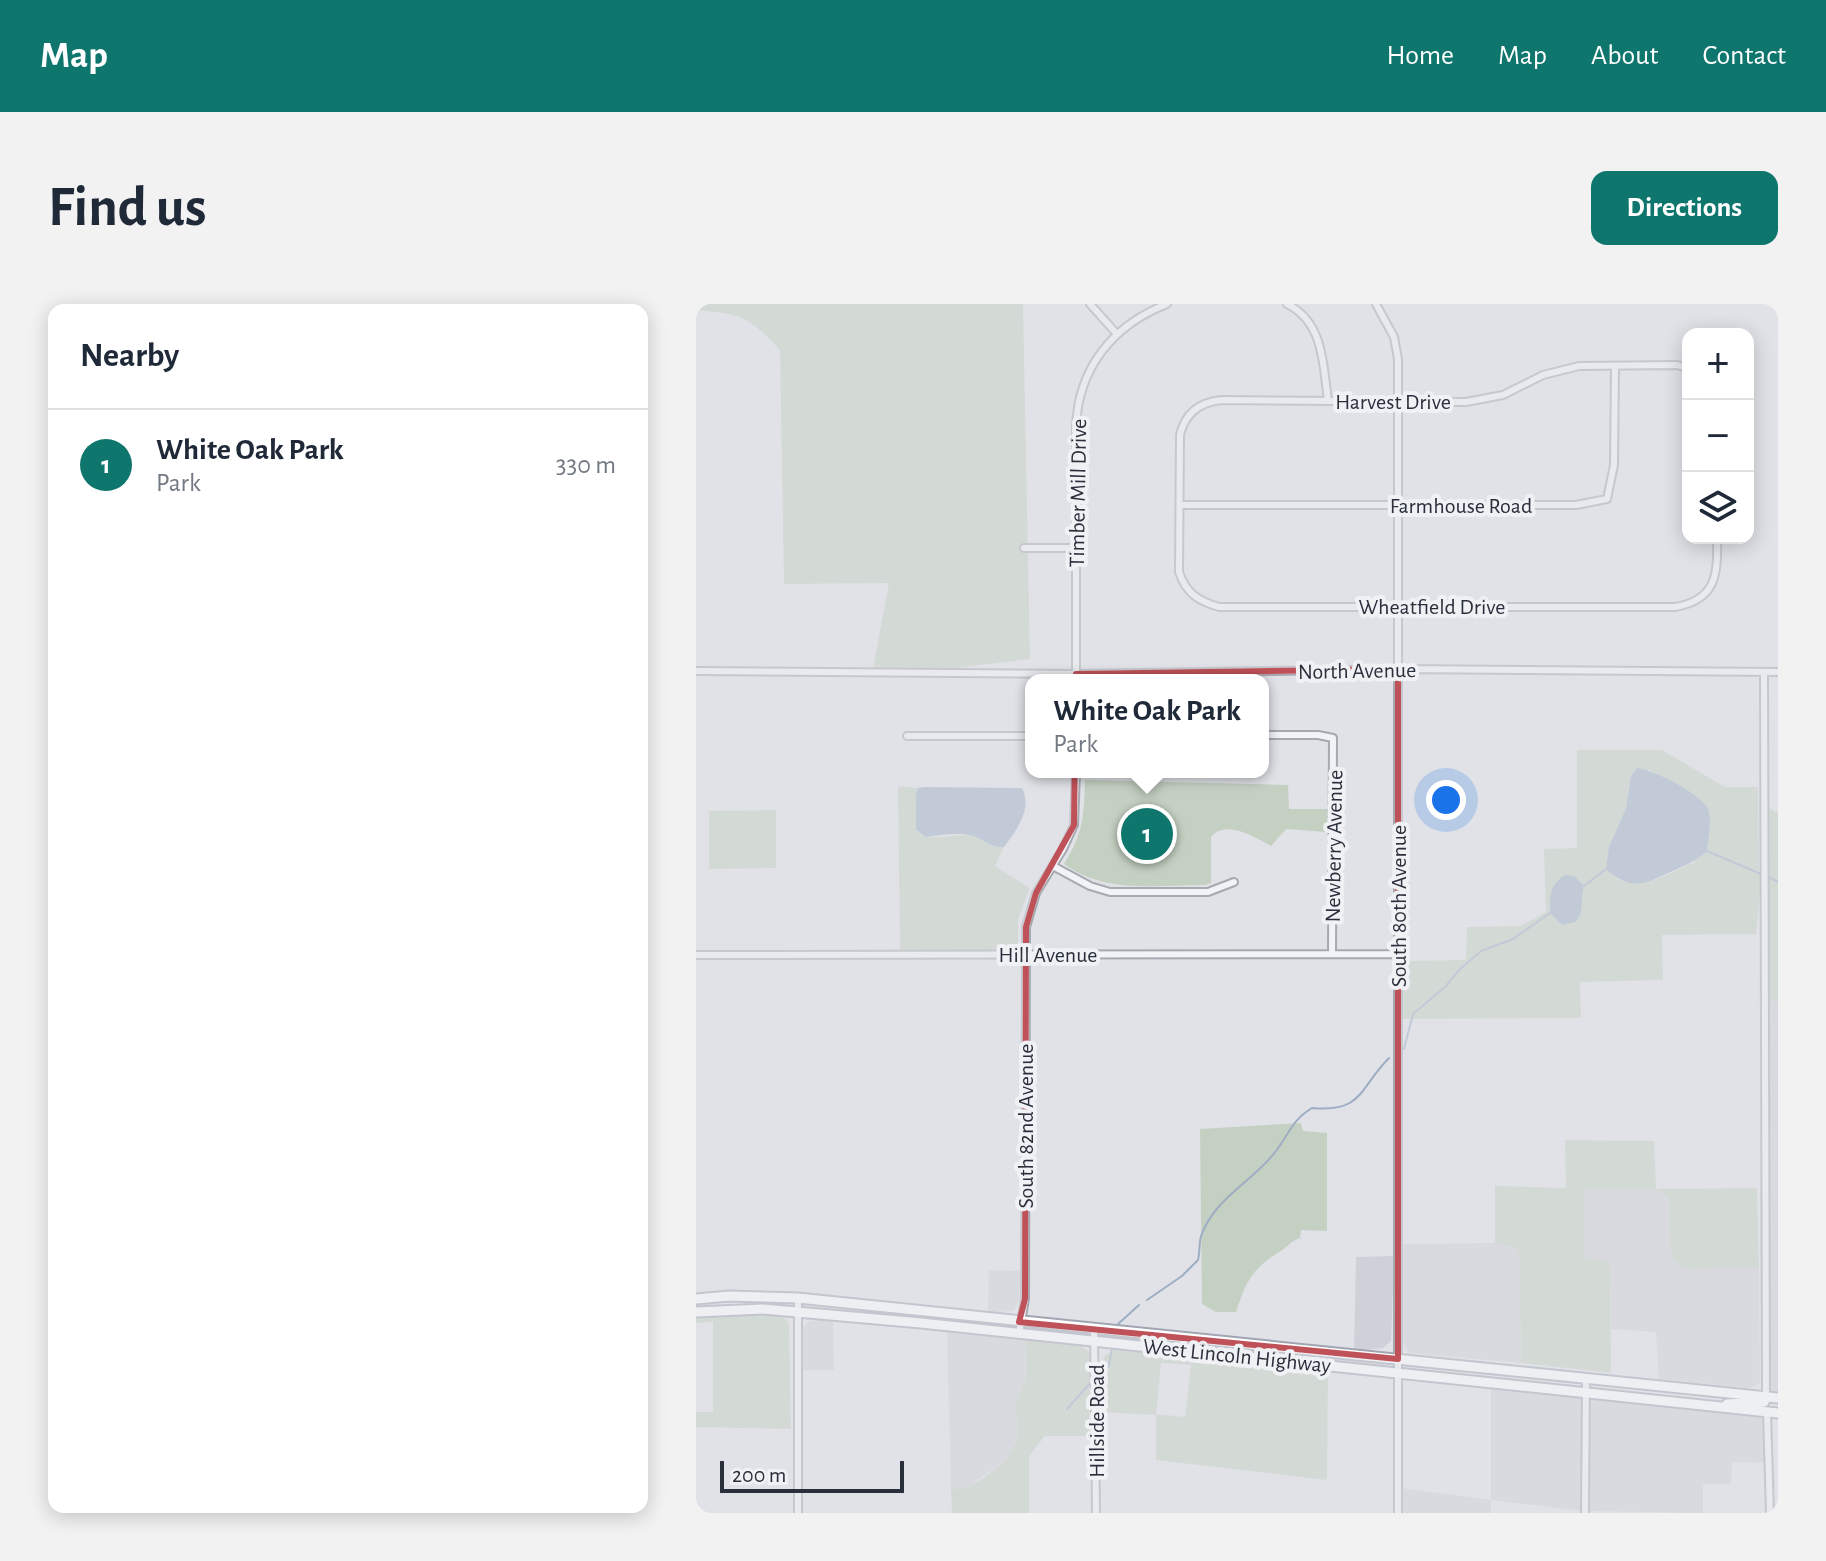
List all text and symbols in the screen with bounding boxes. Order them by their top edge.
text: Map [40,37,108,75]
text: Home [1387,42,1454,70]
text: Map [1498,42,1547,70]
text: About [1591,42,1659,70]
text: Contact [1703,42,1786,70]
button: Directions [1591,171,1778,245]
text: Find us [48,180,206,236]
map controls [1682,328,1754,544]
button: + [1682,328,1754,400]
text: Nearby [80,339,179,373]
street label: Harvest Drive [1335,391,1451,413]
button: − [1682,400,1754,472]
street label: Timber Mill Drive [1066,418,1090,568]
text: White Oak Park [156,435,344,465]
text: 1 [101,452,111,478]
text: 330 m [556,452,616,478]
text: Park [156,470,201,496]
button: layers [1682,472,1754,544]
street label: Farmhouse Road [1390,495,1532,517]
street label: Wheatfield Drive [1359,596,1505,618]
street label: North Avenue [1298,659,1416,683]
popup [1025,674,1269,778]
text: White Oak Park [1053,696,1241,726]
text: Park [1053,731,1098,757]
street label: Newberry Avenue [1322,770,1346,923]
your location [1426,780,1466,820]
pin: 1 [1121,804,1173,864]
street label: South 80th Avenue [1388,825,1410,987]
street label: Hill Avenue [998,944,1098,966]
street label: South 82nd Avenue [1015,1043,1037,1209]
street label: West Lincoln Highway [1142,1335,1333,1377]
street label: Hillside Road [1086,1364,1108,1478]
scale bar [720,1457,904,1493]
text: 200 m [732,1464,786,1486]

